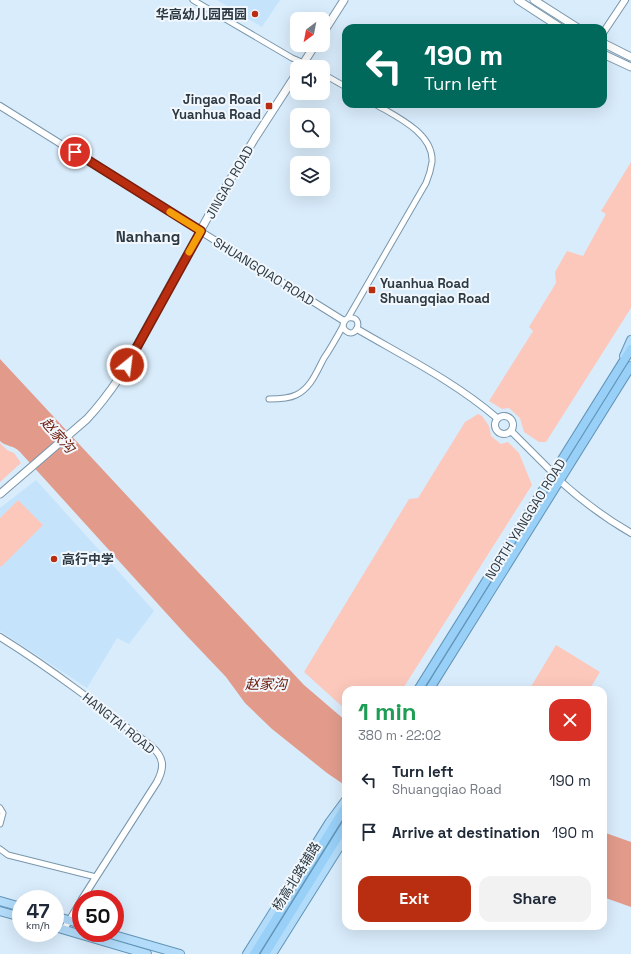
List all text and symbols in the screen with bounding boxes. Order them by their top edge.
place label: 华高幼儿园西园 [156,6,247,23]
marker: 华高幼儿园西园 [250,9,260,19]
north arrow [290,12,330,52]
map controls [290,12,330,196]
text: 190 m [424,37,503,73]
icon: left [358,40,410,92]
button: sound [290,60,330,100]
text: Turn left [424,72,497,95]
place label: Jingao Road Yuanhua Road [172,91,261,123]
marker: Jingao Road Yuanhua Road [264,101,274,111]
button: search [290,108,330,148]
pin [58,135,92,169]
icon: arrive [64,141,86,163]
street label: JINGAO ROAD [202,143,257,222]
button: layers [290,156,330,196]
district label: Nanhang [116,227,180,246]
street label: SHUANGQIAO ROAD [210,233,317,309]
place label: Yuanhua Road Shuangqiao Road [380,275,490,307]
marker: Yuanhua Road Shuangqiao Road [367,285,377,295]
position arrow [106,344,148,386]
water label: 赵家沟 [37,413,80,458]
street label: NORTH YANGGAO ROAD [481,456,570,583]
place label: 高行中学 [62,551,114,568]
marker: 高行中学 [49,554,59,564]
water label: 赵家沟 [245,675,289,693]
street label: HANGTAI ROAD [79,689,158,758]
text: 1 min [358,696,417,727]
button: close [549,699,591,741]
text: 380 m · 22:02 [358,727,441,744]
text: Turn left [392,762,454,781]
icon: left [358,769,380,791]
text: 190 m [549,771,591,790]
text: Shuangqiao Road [392,781,502,798]
icon: arrive [358,821,380,843]
text: Arrive at destination [392,823,540,842]
text: 190 m [552,823,594,842]
street label: 杨高北路辅路 [269,839,324,914]
button: Exit [358,876,471,922]
button: Share [479,876,591,922]
speed limit sign: 50 [72,890,124,942]
text: 47 [27,898,49,924]
text: km/h [26,919,50,932]

